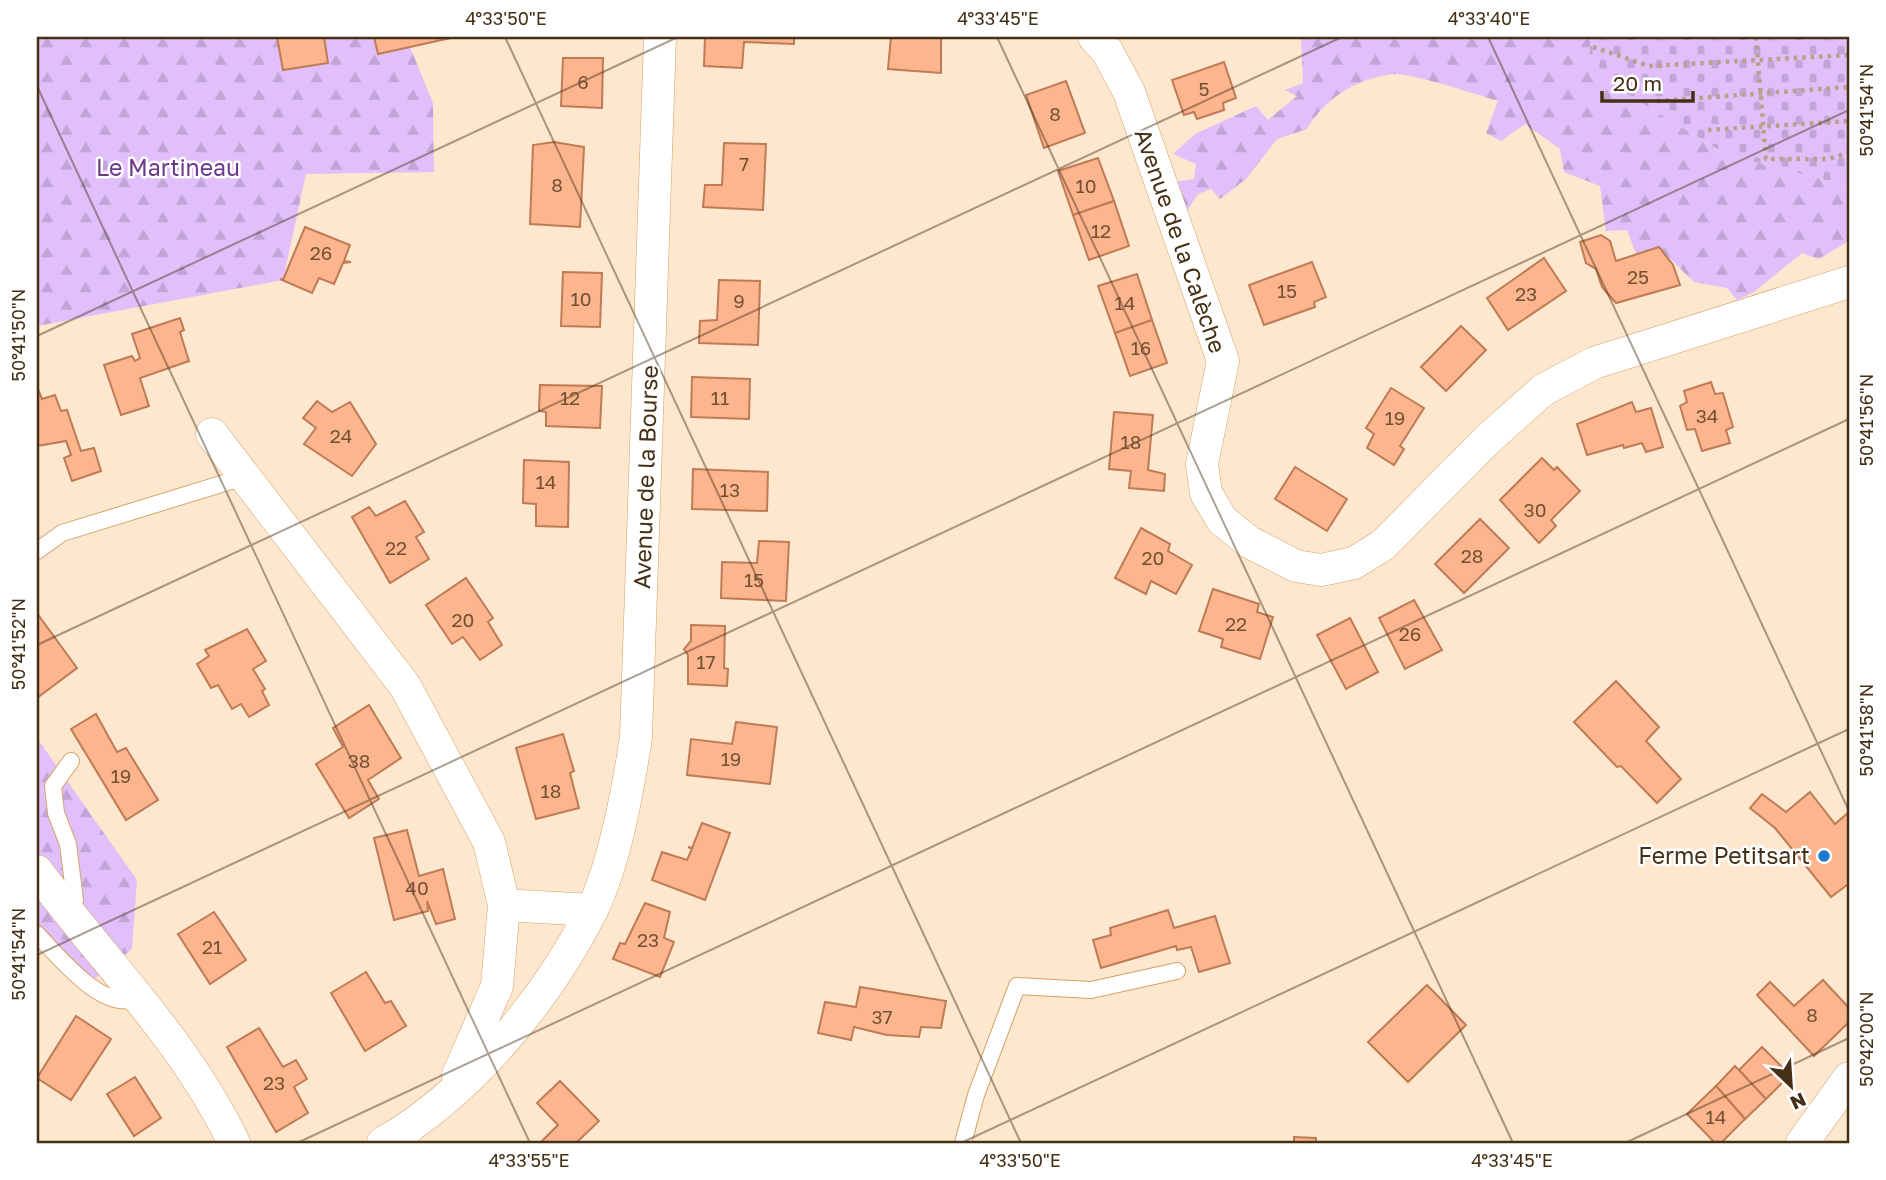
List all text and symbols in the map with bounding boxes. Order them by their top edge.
text: 4°33'50"E [465,7,547,29]
text: 4°33'45"E [957,7,1039,29]
text: 4°33'40"E [1448,7,1530,29]
scale bar [1602,60,1694,104]
text: 50°41'54"N [1855,64,1877,156]
house number: 6 [577,70,589,93]
text: 20 m [1613,70,1662,96]
house number: 5 [1198,77,1210,100]
house number: 8 [1049,102,1061,125]
street label: Avenue de la Calèche [1129,125,1233,357]
house number: 7 [739,152,749,175]
park label: Le Martineau [96,153,240,181]
house number: 8 [551,173,563,196]
house number: 10 [1076,174,1097,197]
house number: 12 [1091,219,1111,242]
house number: 26 [310,241,332,264]
house number: 25 [1627,265,1649,288]
house number: 15 [1277,279,1297,302]
house number: 23 [1515,282,1537,305]
house number: 10 [571,287,592,310]
text: 50°41'50"N [7,289,29,381]
house number: 9 [733,289,745,312]
house number: 14 [1115,291,1135,314]
house number: 16 [1131,336,1151,359]
street label: Avenue de la Bourse [627,365,663,589]
text: 50°41'56"N [1855,374,1877,466]
house number: 12 [560,386,580,409]
house number: 11 [711,386,729,409]
house number: 34 [1696,404,1718,427]
house number: 19 [1385,406,1405,429]
house number: 24 [330,424,352,447]
house number: 18 [1121,430,1141,453]
house number: 14 [536,470,556,493]
house number: 13 [720,478,740,501]
house number: 30 [1524,498,1546,521]
house number: 22 [385,536,407,559]
house number: 28 [1461,544,1483,567]
house number: 20 [1142,546,1164,569]
house number: 15 [744,568,764,591]
text: 50°41'52"N [7,598,29,690]
house number: 20 [452,608,474,631]
house number: 22 [1225,612,1247,635]
house number: 26 [1399,622,1421,645]
house number: 17 [696,650,716,673]
text: 50°41'58"N [1855,684,1877,776]
house number: 19 [721,747,741,770]
house number: 38 [348,749,370,772]
house number: 19 [111,764,131,787]
house number: 18 [541,779,561,802]
place label: Ferme Petitsart [1638,841,1810,869]
marker: Ferme Petitsart [1816,848,1832,864]
house number: 40 [405,876,429,899]
text: 50°41'54"N [7,908,29,1000]
house number: 23 [637,928,659,951]
house number: 21 [202,935,222,958]
text: 50°42'00"N [1855,991,1877,1087]
house number: 8 [1806,1003,1818,1026]
house number: 37 [871,1005,893,1028]
north arrow [1756,1050,1826,1120]
house number: 23 [263,1071,285,1094]
text: N [1787,1088,1810,1115]
house number: 14 [1706,1105,1726,1128]
text: 4°33'55"E [489,1149,570,1171]
text: 4°33'50"E [979,1149,1061,1171]
text: 4°33'45"E [1471,1149,1553,1171]

